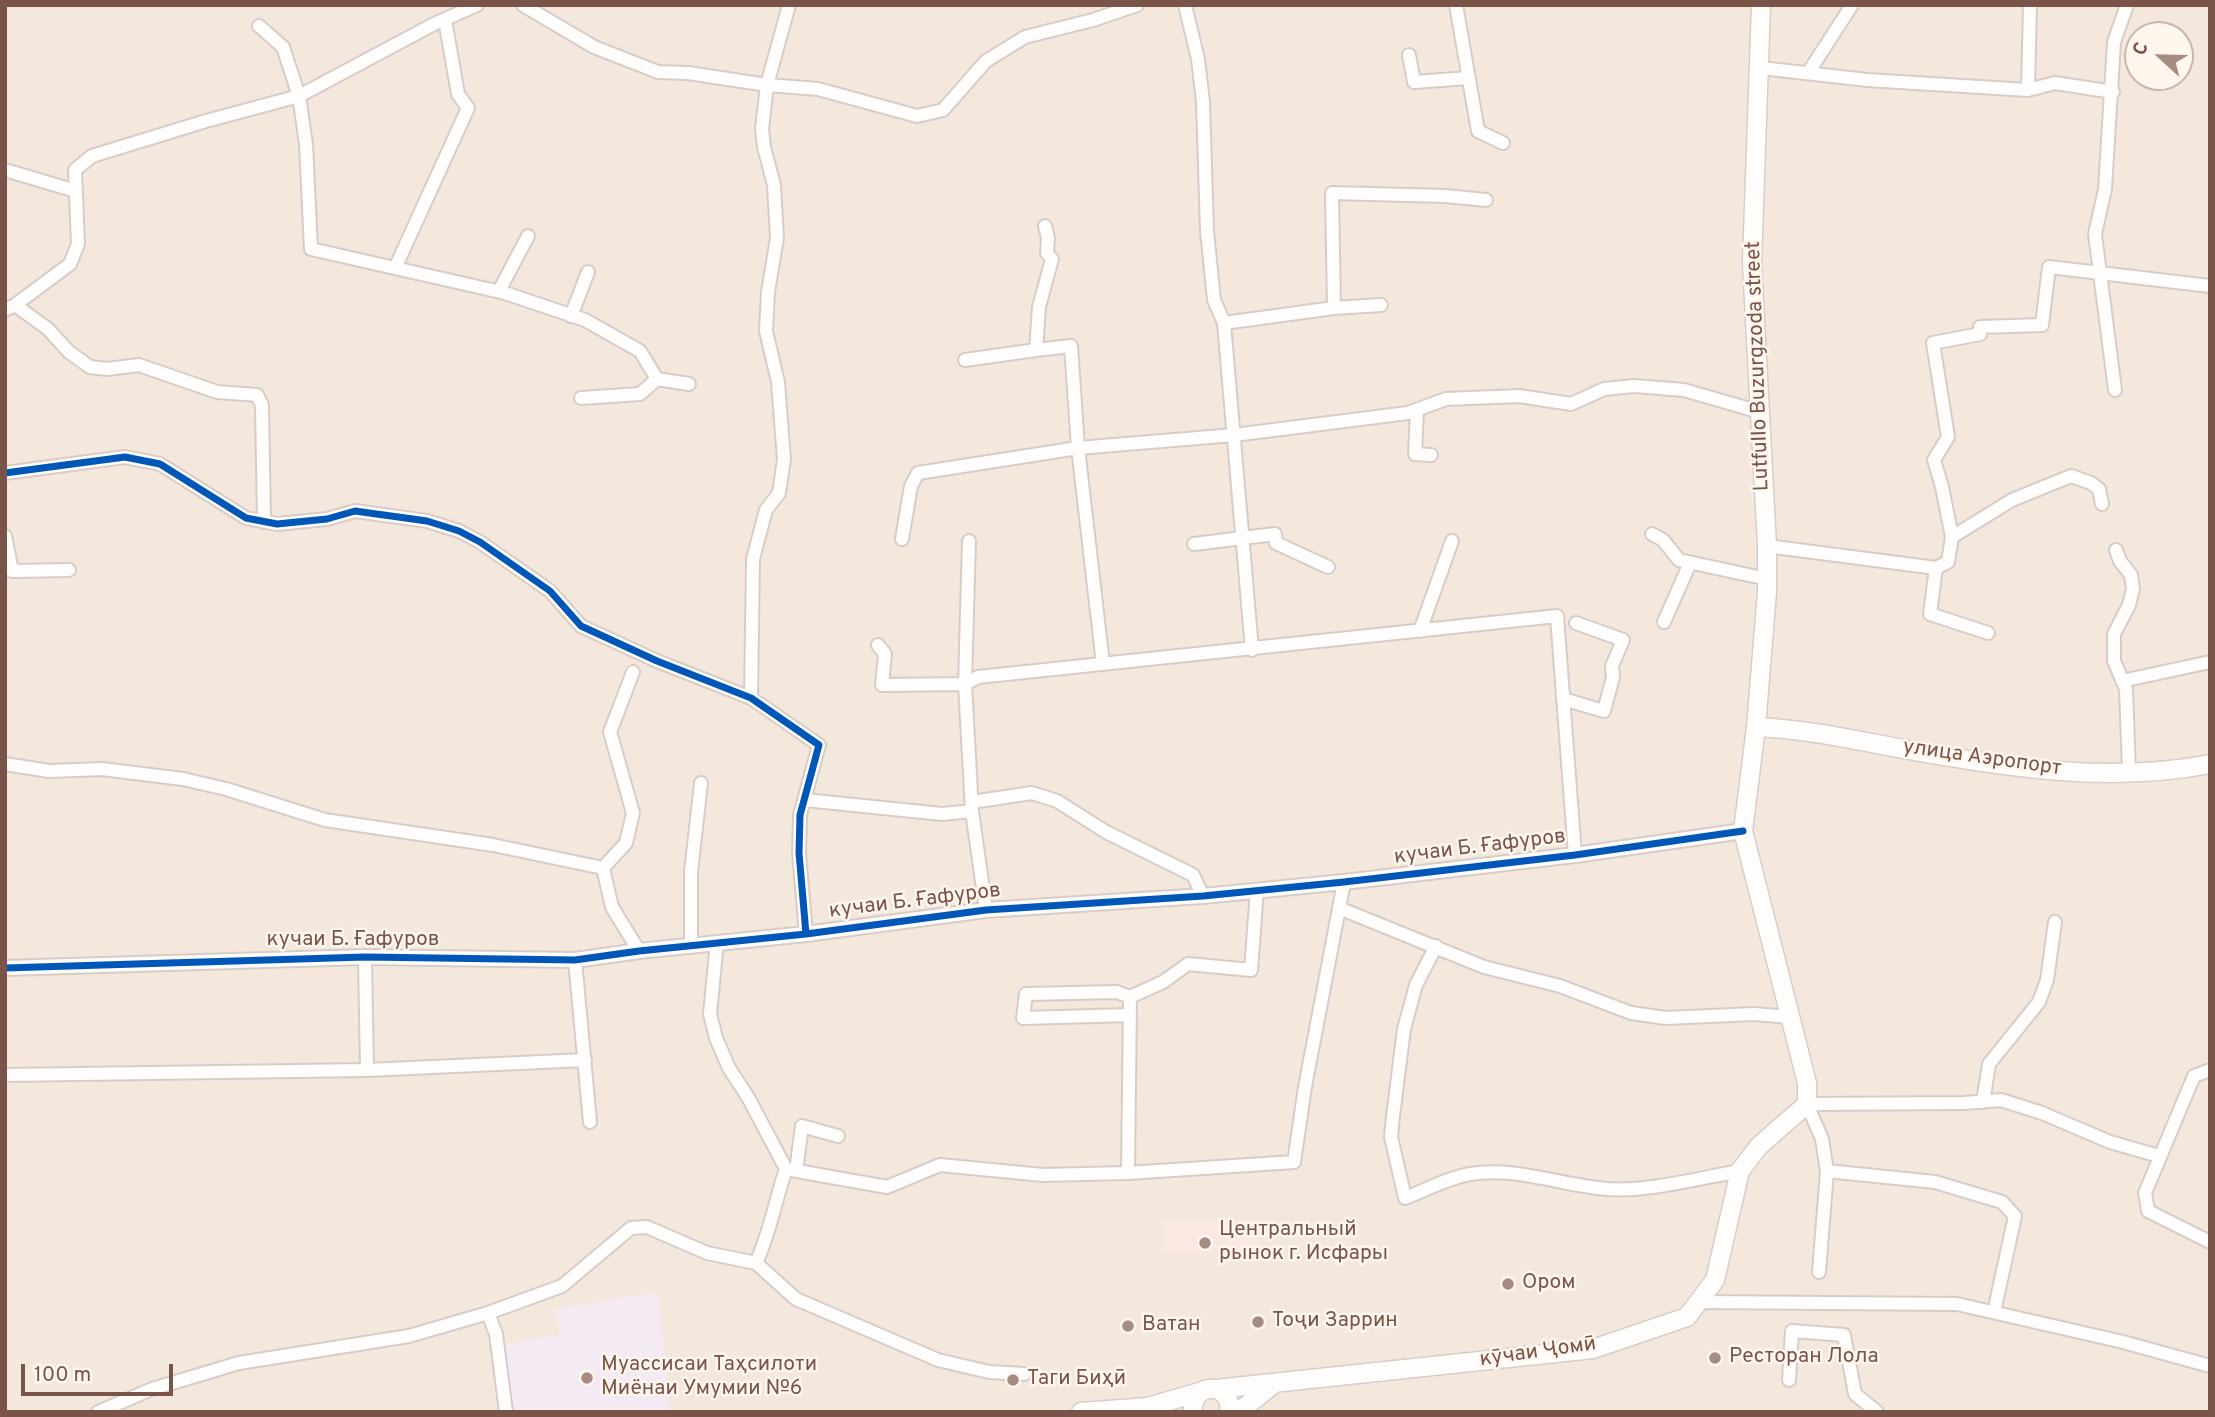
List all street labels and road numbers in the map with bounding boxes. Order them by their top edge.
street label: Lutfullo Buzurgzoda street [1742,241,1776,491]
street label: улица Аэропорт [1901,735,2063,783]
street label: кучаи Б. Ғафуров [1393,825,1567,871]
street label: кучаи Б. Ғафуров [828,879,1002,925]
street label: кучаи Б. Ғафуров [267,928,439,954]
street label: кӯчаи Ҷомӣ [1478,1332,1598,1374]

